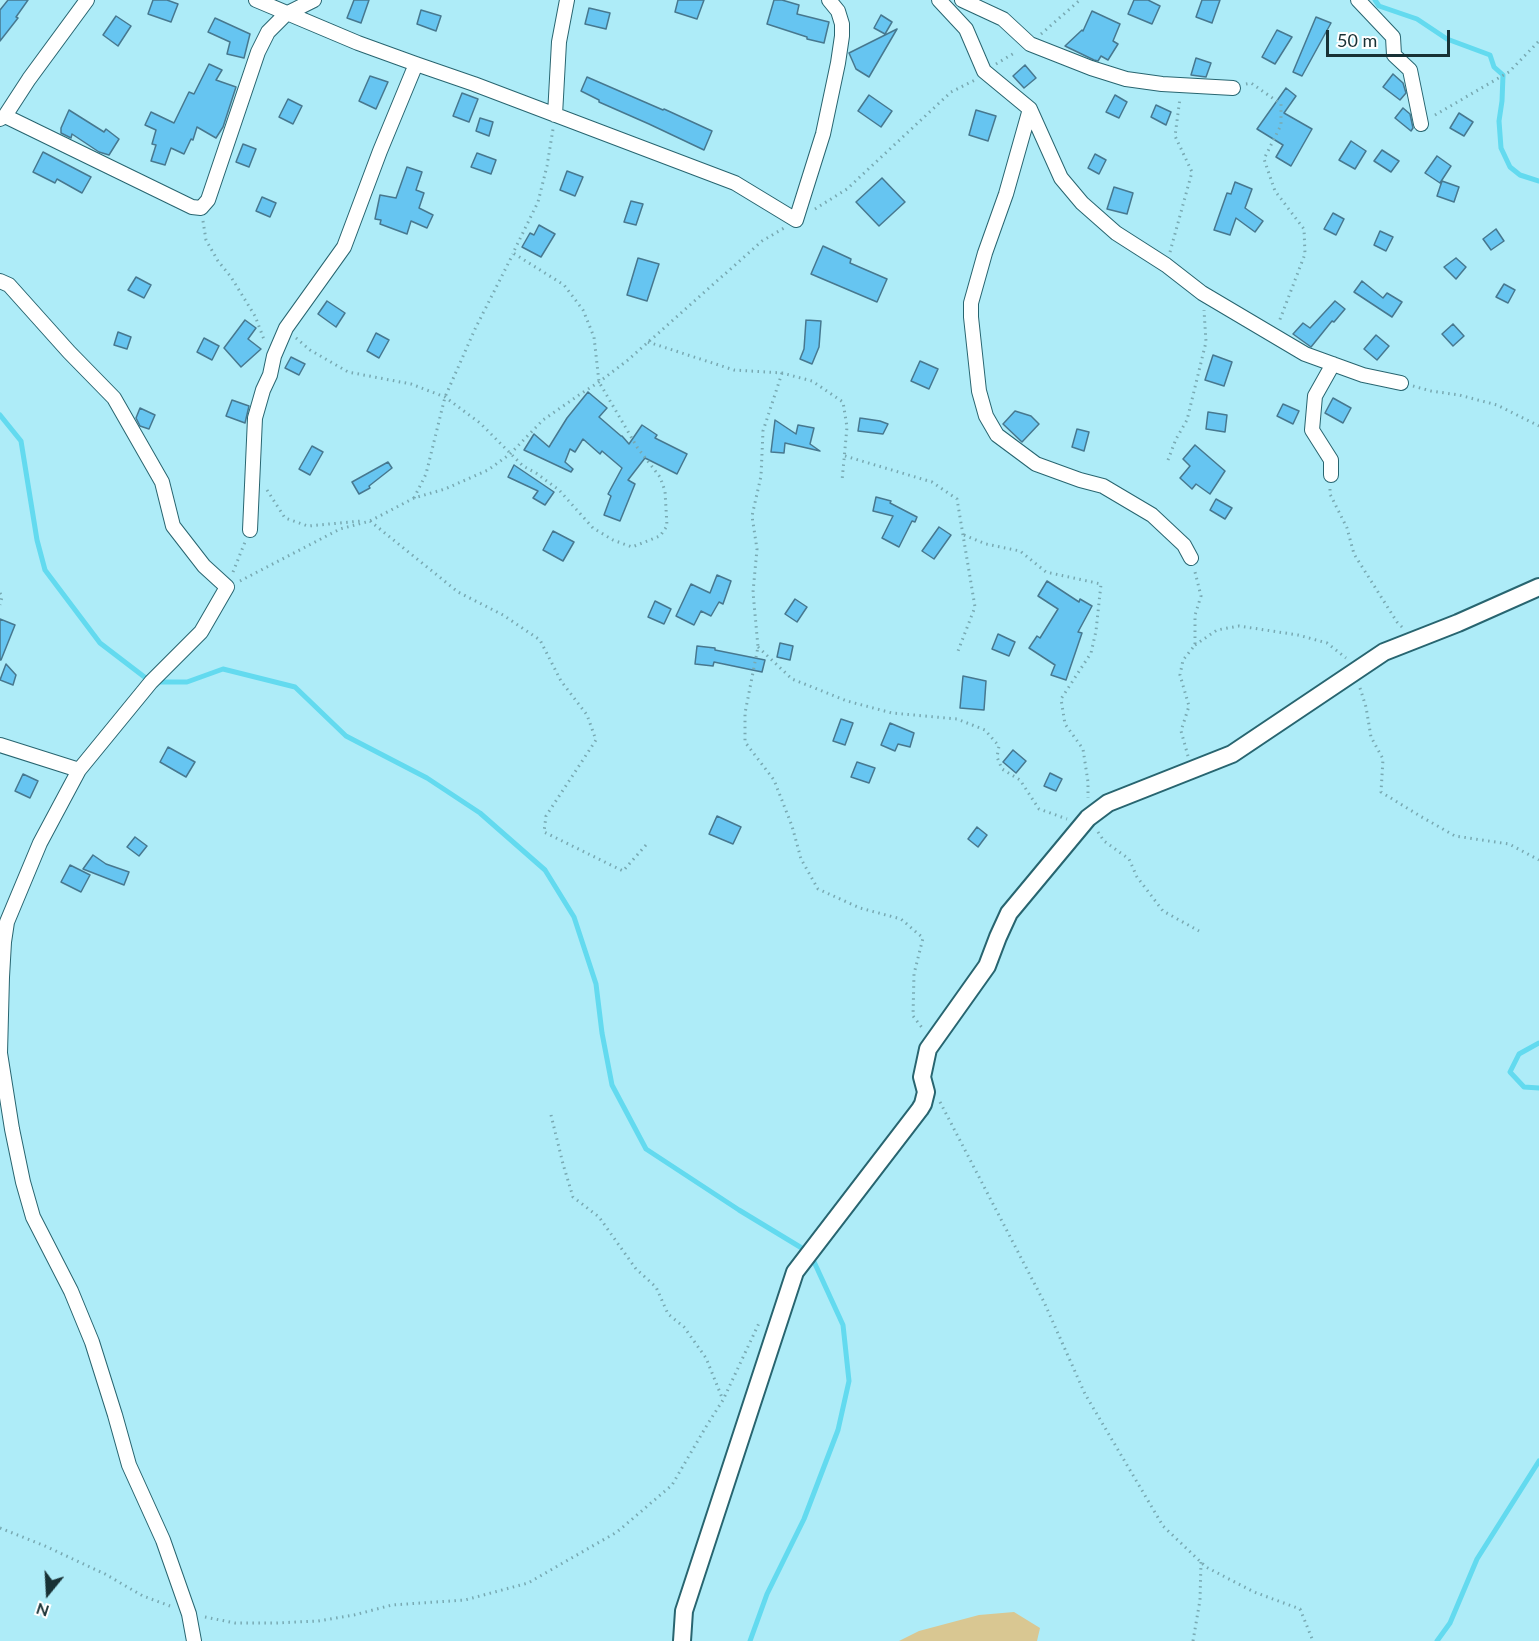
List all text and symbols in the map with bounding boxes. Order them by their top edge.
scale bar [1329,18,1454,56]
text: 50 m [1337,29,1377,51]
north arrow [18,1563,78,1623]
text: N [33,1600,51,1622]

